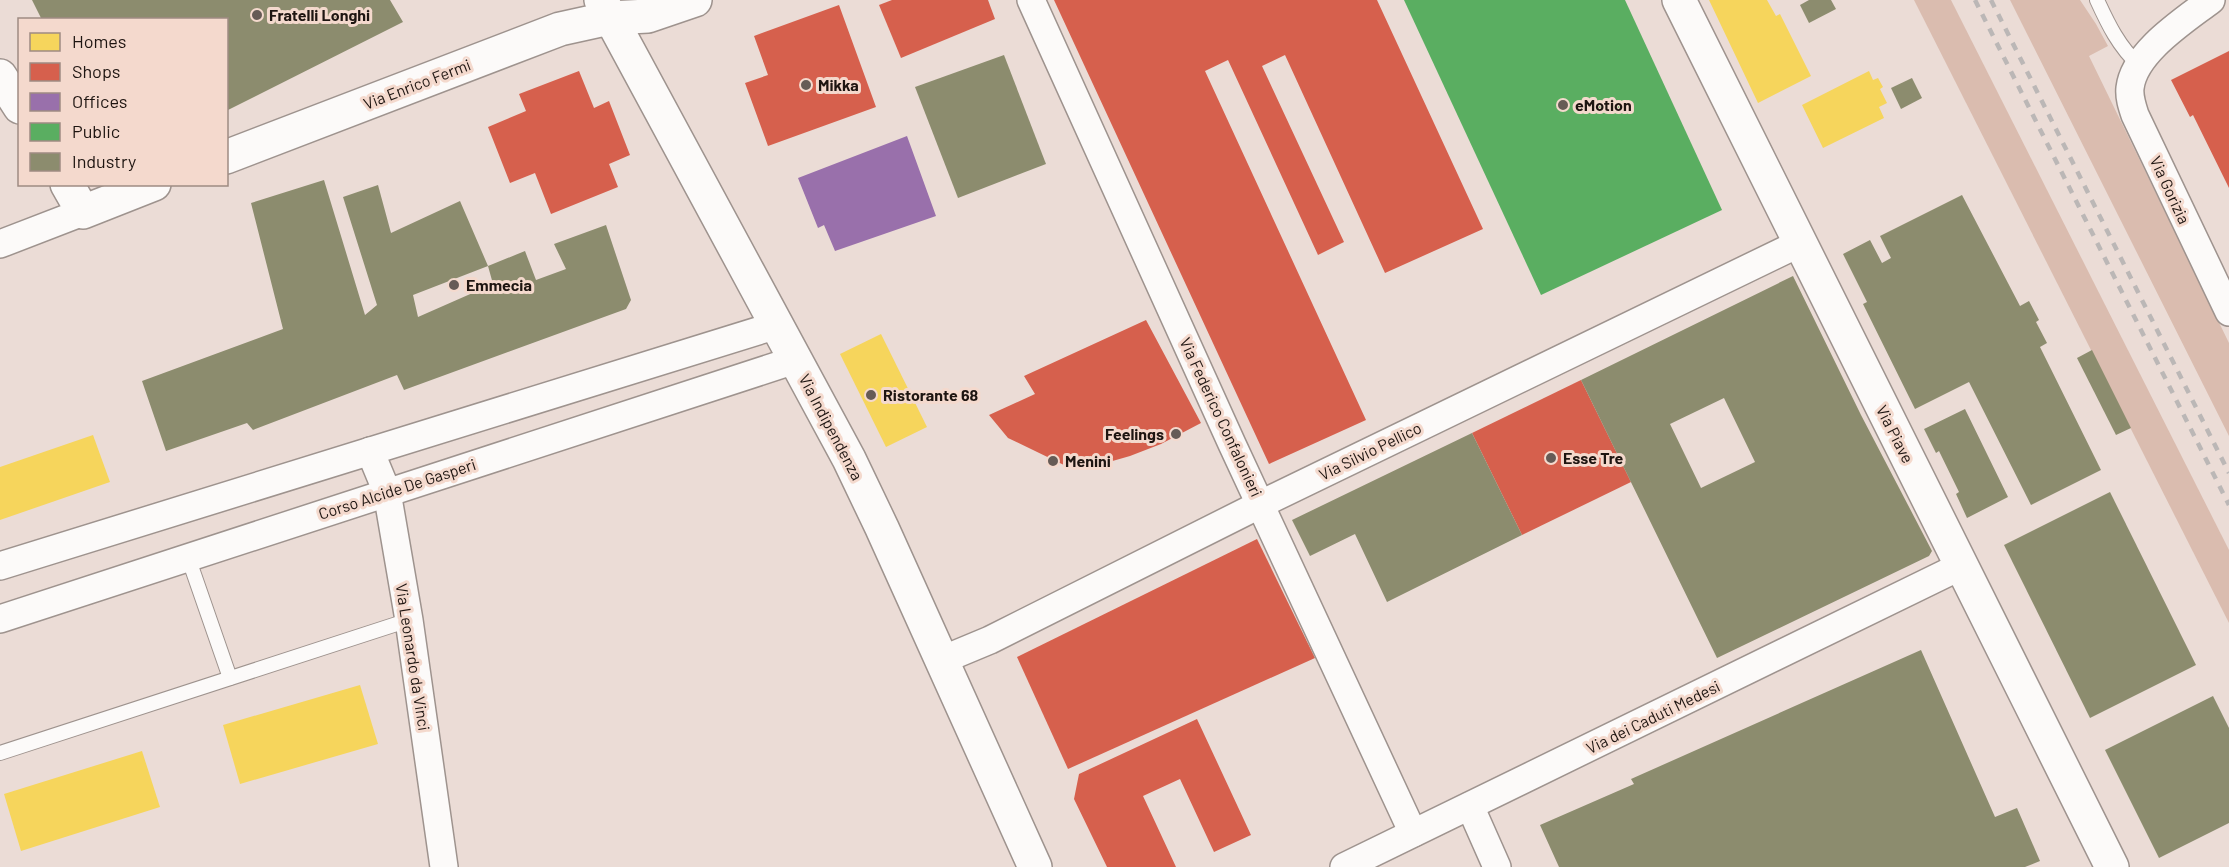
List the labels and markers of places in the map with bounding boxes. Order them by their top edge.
place label: Fratelli Longhi [269,5,370,24]
marker: Fratelli Longhi [250,8,264,22]
place label: Mikka [818,75,859,94]
marker: Mikka [799,78,813,92]
place label: eMotion [1575,95,1632,114]
marker: eMotion [1556,98,1570,112]
place label: Emmecia [466,275,532,294]
marker: Emmecia [447,278,461,292]
place label: Ristorante 68 [883,385,979,404]
marker: Ristorante 68 [864,388,878,402]
place label: Feelings [1105,424,1164,443]
marker: Feelings [1169,427,1183,441]
place label: Esse Tre [1563,448,1624,467]
place label: Menini [1065,451,1111,470]
marker: Esse Tre [1544,451,1558,465]
marker: Menini [1046,454,1060,468]

